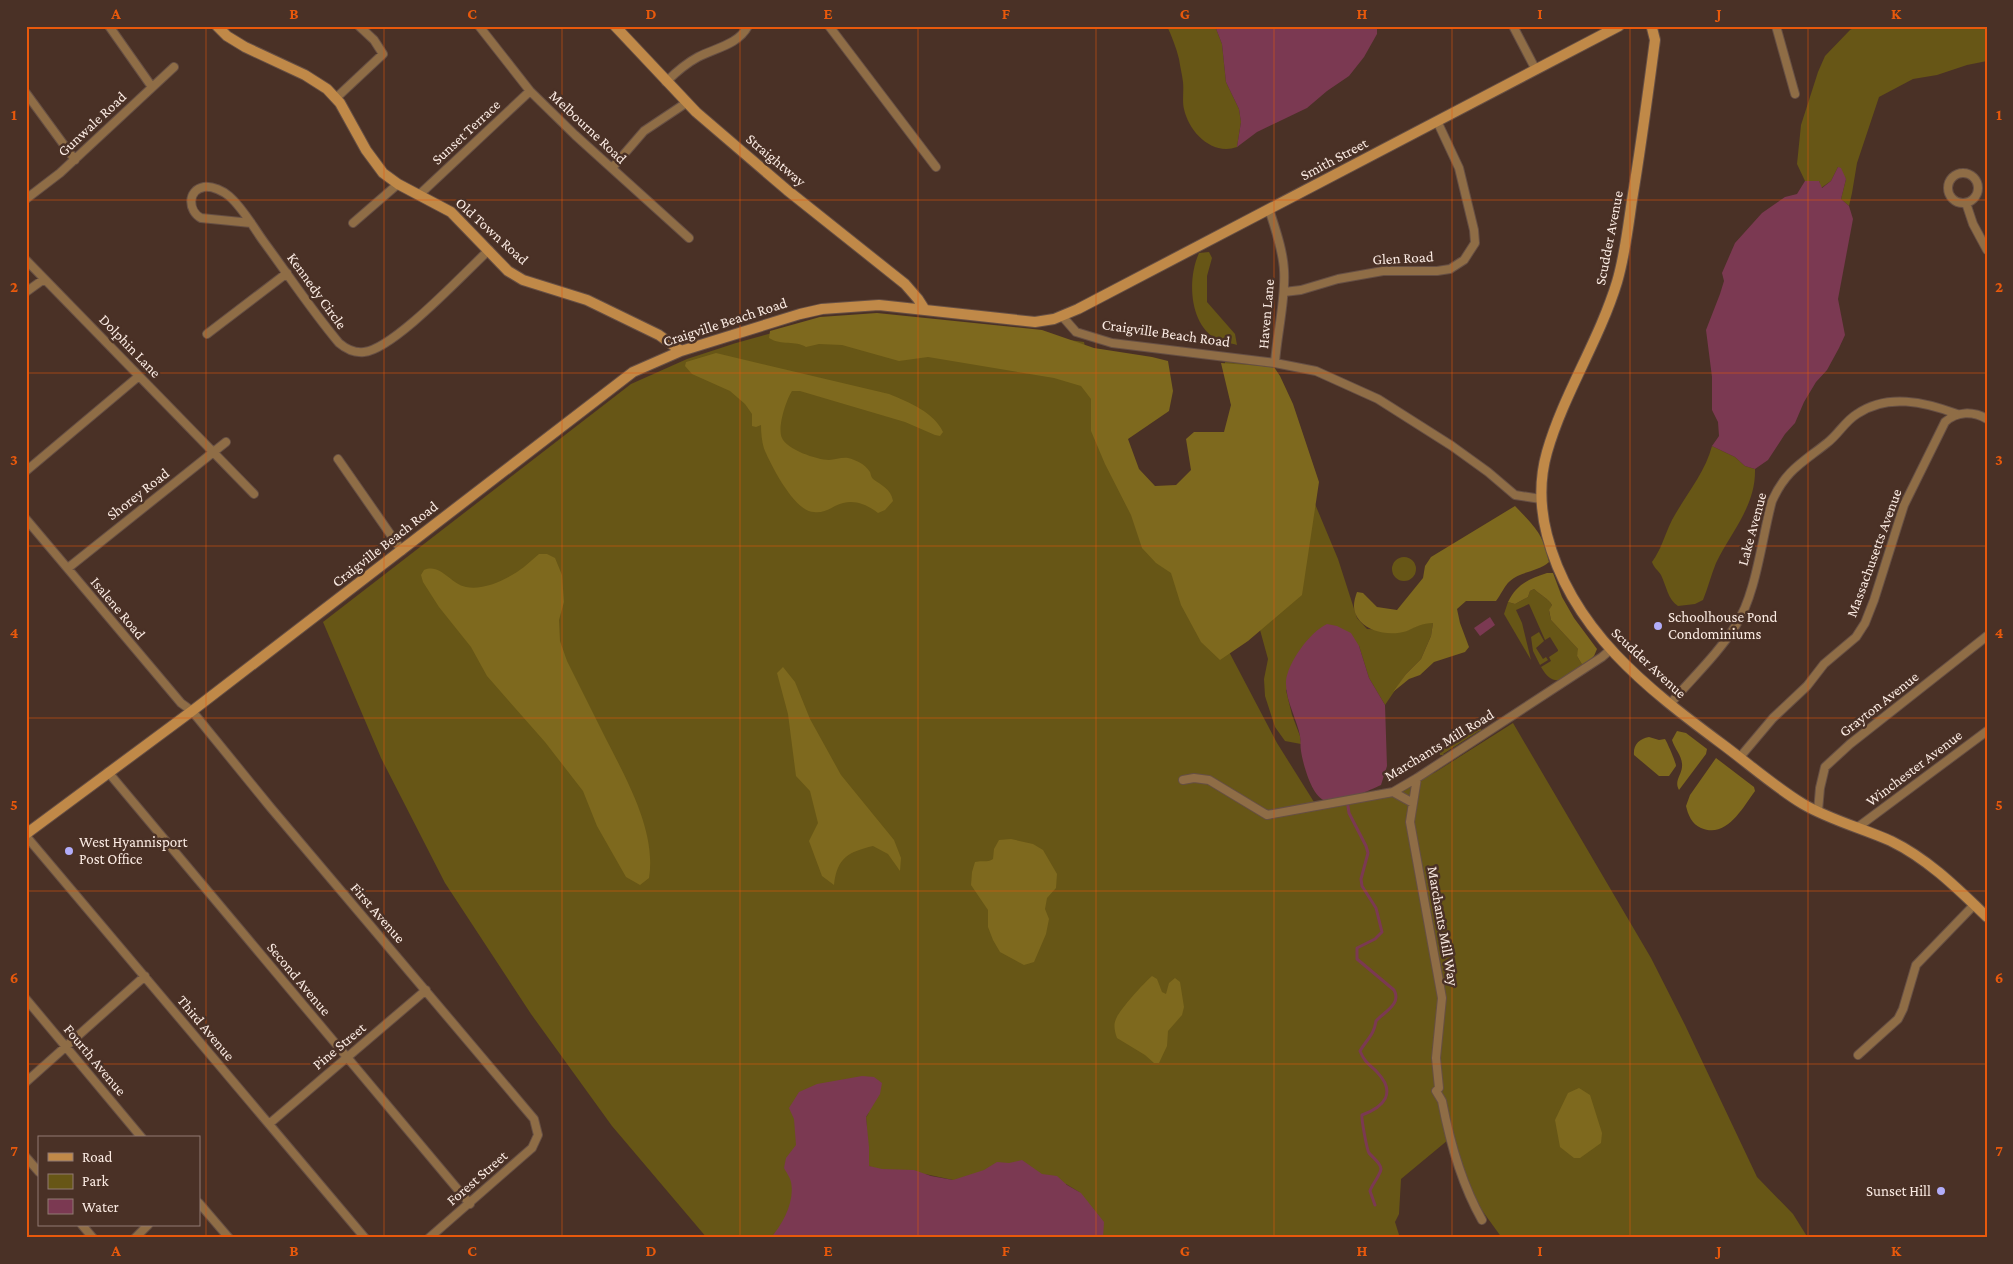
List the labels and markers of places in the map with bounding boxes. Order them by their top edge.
place label: Schoolhouse Pond Condominiums [1668,609,1778,642]
marker: Schoolhouse Pond Condominiums [1652,620,1664,632]
place label: West Hyannisport Post Office [79,834,189,867]
marker: West Hyannisport Post Office [63,845,75,857]
place label: Sunset Hill [1866,1183,1931,1199]
marker: Sunset Hill [1935,1185,1947,1197]

